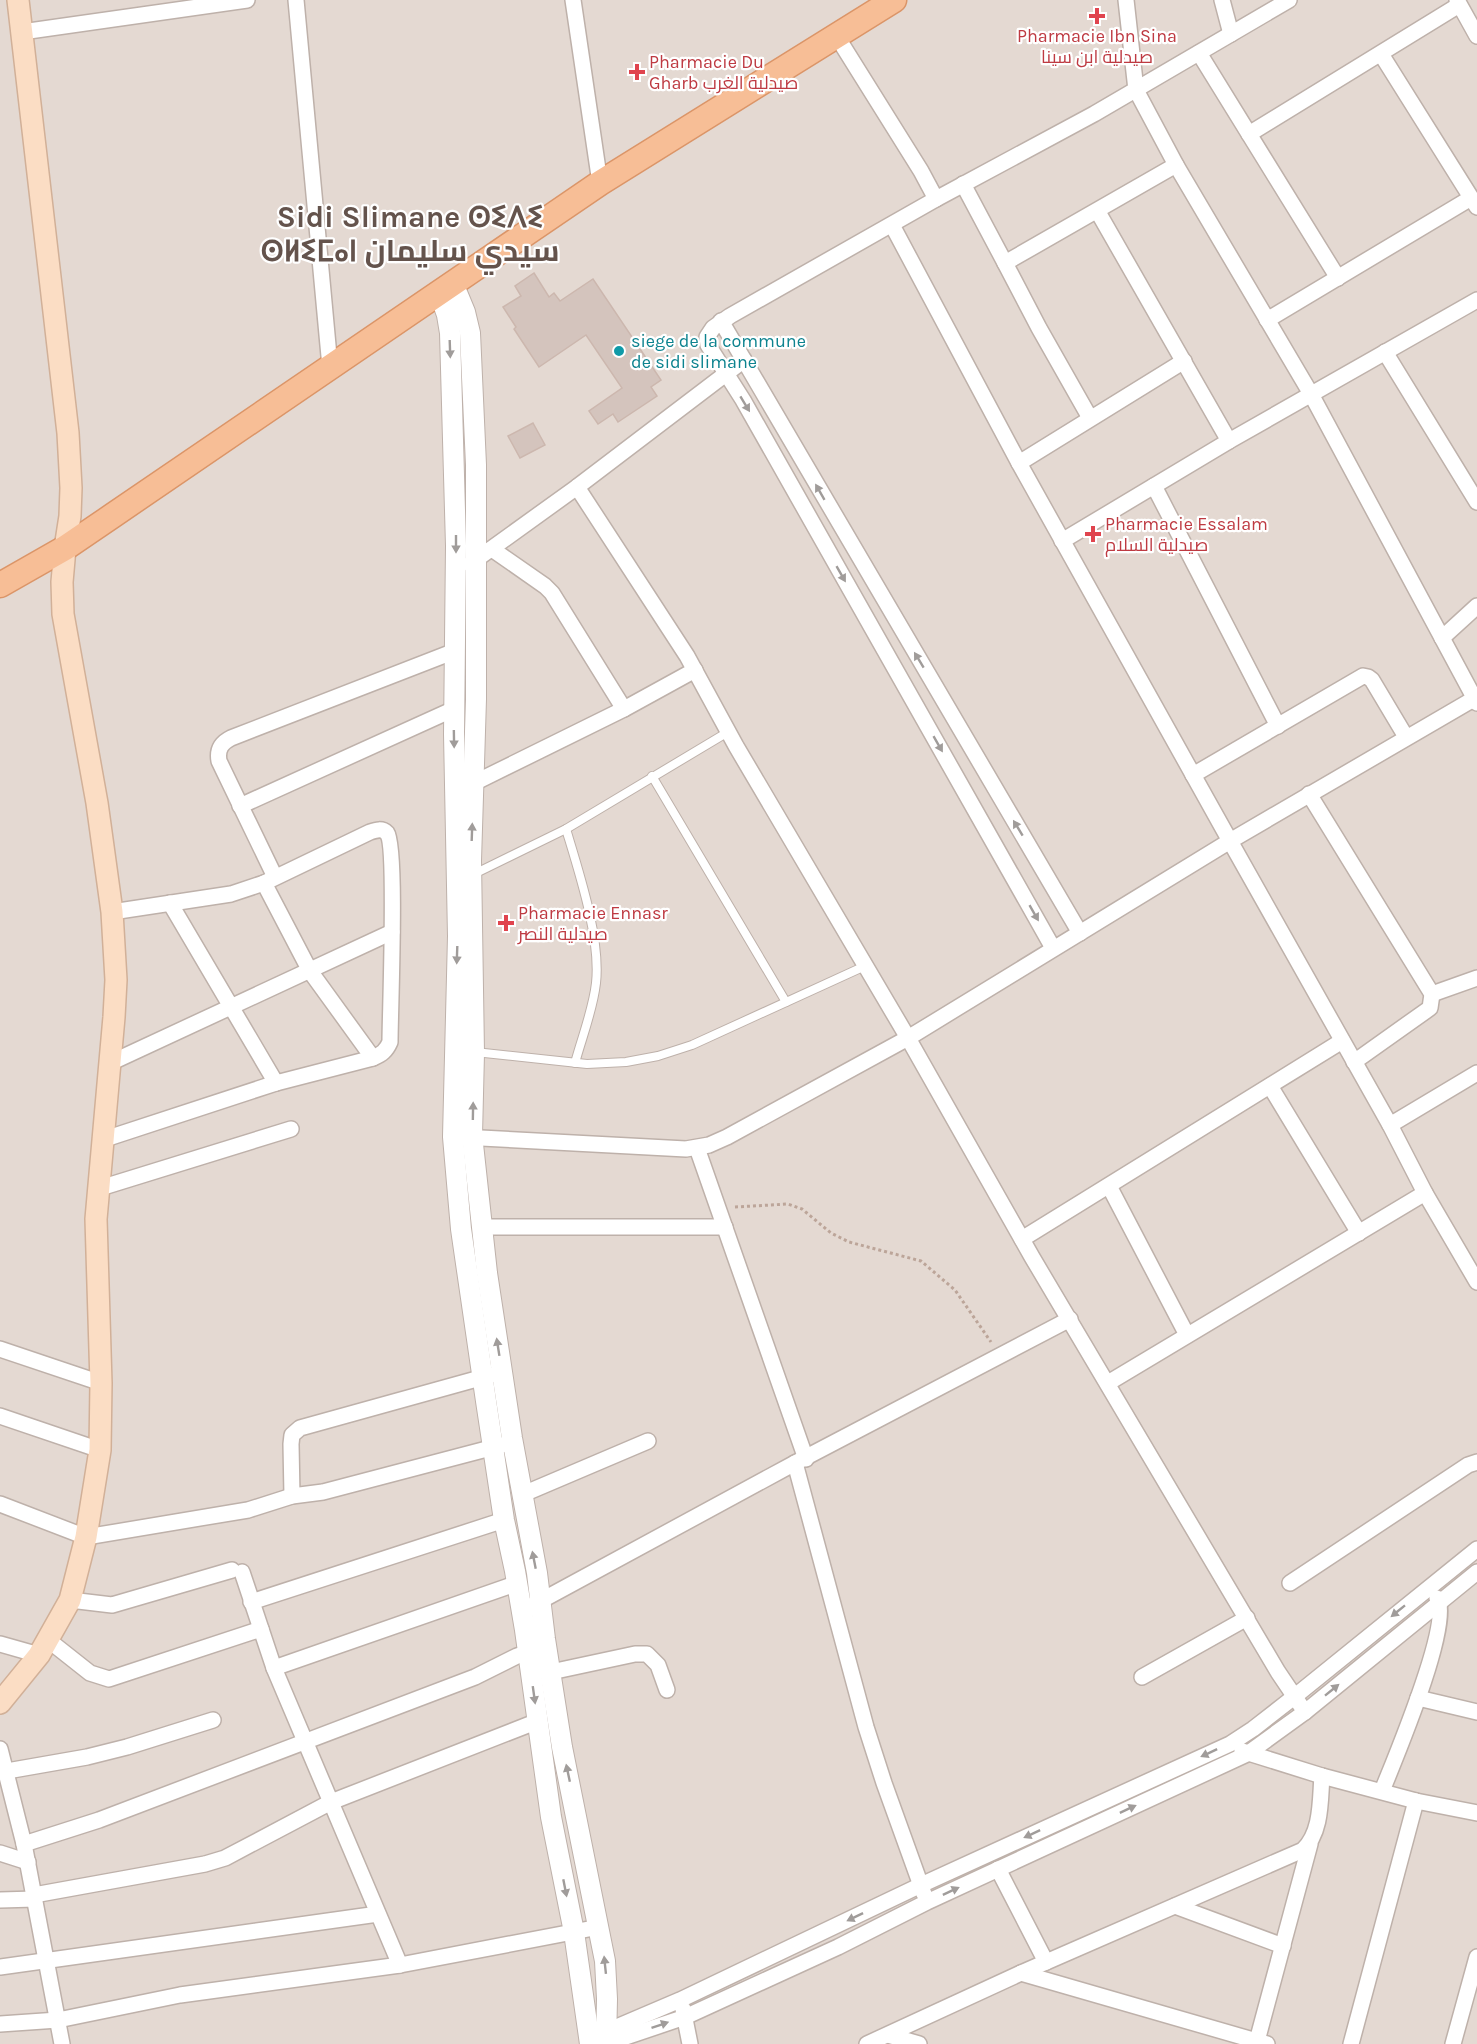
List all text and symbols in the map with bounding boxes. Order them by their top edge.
marker: Pharmacie Ibn Sina صيدلية ابن سينا [1090,9,1104,23]
place label: Pharmacie Ibn Sina صيدلية ابن سينا [1017,25,1177,68]
place label: Pharmacie Du Gharb صيدلية الغرب [649,51,798,94]
marker: Pharmacie Du Gharb صيدلية الغرب [630,65,644,79]
district label: Sidi Slimane ⵙⵉⴷⵉ ⵙⵍⵉⵎⴰⵏ سيدي سليمان [260,199,560,275]
place label: siege de la commune de sidi slimane [631,330,806,373]
one-way arrow [446,340,455,359]
marker: siege de la commune de sidi slimane [612,344,626,358]
one-way arrow [740,396,750,413]
one-way arrow [815,484,826,500]
place label: Pharmacie Essalam صيدلية السلام [1105,513,1268,557]
marker: Pharmacie Essalam صيدلية السلام [1086,527,1100,541]
one-way arrow [451,535,461,554]
one-way arrow [836,566,847,582]
one-way arrow [913,652,924,668]
one-way arrow [449,730,459,749]
one-way arrow [932,736,943,752]
one-way arrow [1012,820,1023,836]
one-way arrow [467,823,477,842]
place label: Pharmacie Ennasr صيدلية النصر [517,902,668,945]
one-way arrow [1028,905,1039,921]
marker: Pharmacie Ennasr صيدلية النصر [499,916,513,930]
one-way arrow [453,945,462,964]
one-way arrow [468,1102,478,1121]
one-way arrow [494,1337,503,1356]
one-way arrow [529,1550,538,1569]
one-way arrow [1390,1605,1406,1618]
one-way arrow [1324,1684,1340,1697]
one-way arrow [530,1686,539,1705]
one-way arrow [1200,1748,1218,1758]
one-way arrow [562,1764,572,1783]
one-way arrow [1120,1804,1137,1813]
one-way arrow [1022,1829,1040,1839]
one-way arrow [561,1878,570,1897]
one-way arrow [943,1886,960,1895]
one-way arrow [847,1912,864,1921]
one-way arrow [600,1955,610,1974]
one-way arrow [651,2019,669,2029]

